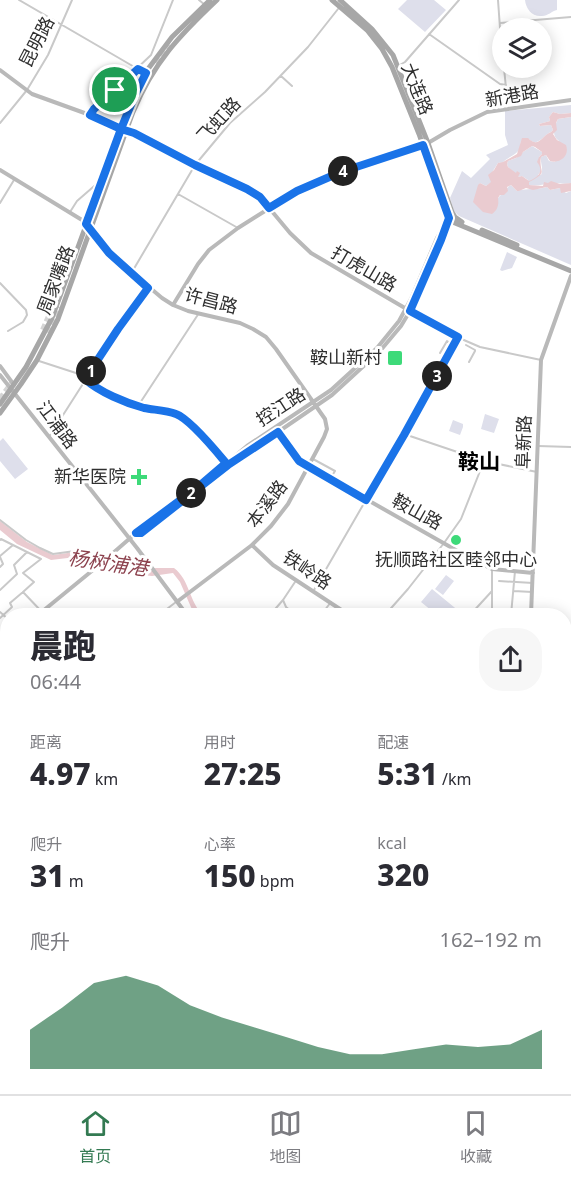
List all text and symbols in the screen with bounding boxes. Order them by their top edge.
street label: 昆明路 [13,12,59,71]
map controls [492,18,552,78]
button: layers [492,18,552,78]
street label: 大连路 [397,59,439,118]
pin [89,64,140,115]
icon: arrive [98,73,131,106]
street label: 新港路 [483,79,540,112]
street label: 飞虹路 [191,91,245,147]
pin: 4 [328,156,358,186]
text: 4 [338,160,348,182]
street label: 打虎山路 [327,240,402,297]
street label: 周家嘴路 [31,242,79,318]
street label: 许昌路 [182,281,240,319]
place label: 鞍山新村 [310,345,382,369]
marker: 鞍山新村 [386,349,404,367]
pin: 1 [76,356,106,386]
text: 1 [86,360,96,382]
pin: 3 [422,361,452,391]
text: 3 [432,365,442,387]
street label: 控江路 [251,381,310,431]
street label: 江浦路 [32,396,84,453]
street label: 阜新路 [510,415,536,469]
district label: 鞍山 [458,447,500,475]
place label: 新华医院 [54,464,126,488]
marker: 新华医院 [130,468,148,486]
street label: 本溪路 [240,475,292,532]
pin: 2 [176,478,206,508]
text: 2 [186,482,196,504]
street label: 鞍山路 [388,488,447,535]
marker: 抚顺路社区睦邻中心 [449,533,463,547]
water label: 杨树浦港 [67,544,153,582]
street label: 铁岭路 [278,544,337,594]
place label: 抚顺路社区睦邻中心 [375,547,537,571]
text: 晨跑 [30,623,96,668]
button: share [479,628,542,691]
text: 06:44 [30,668,81,695]
text: 距离 [30,731,62,753]
text: 用时 [204,731,236,753]
text: 配速 [377,731,409,753]
text: 4.97 [30,753,91,794]
text: 27:25 [204,753,282,794]
text: 5:31 [377,753,438,794]
text: km [91,768,118,790]
text: /km [438,768,472,790]
text: kcal [377,832,407,854]
text: 爬升 [30,833,62,855]
text: 心率 [204,833,236,855]
text: 320 [377,854,429,895]
text: 31 [30,855,65,896]
text: 150 [204,855,256,896]
text: m [65,870,84,892]
text: bpm [256,870,295,892]
text: 162–192 m [439,926,542,953]
text: 爬升 [30,928,70,955]
tab: 首页 [79,1107,112,1167]
tab: 地图 [269,1107,302,1167]
tab: 收藏 [459,1107,492,1167]

